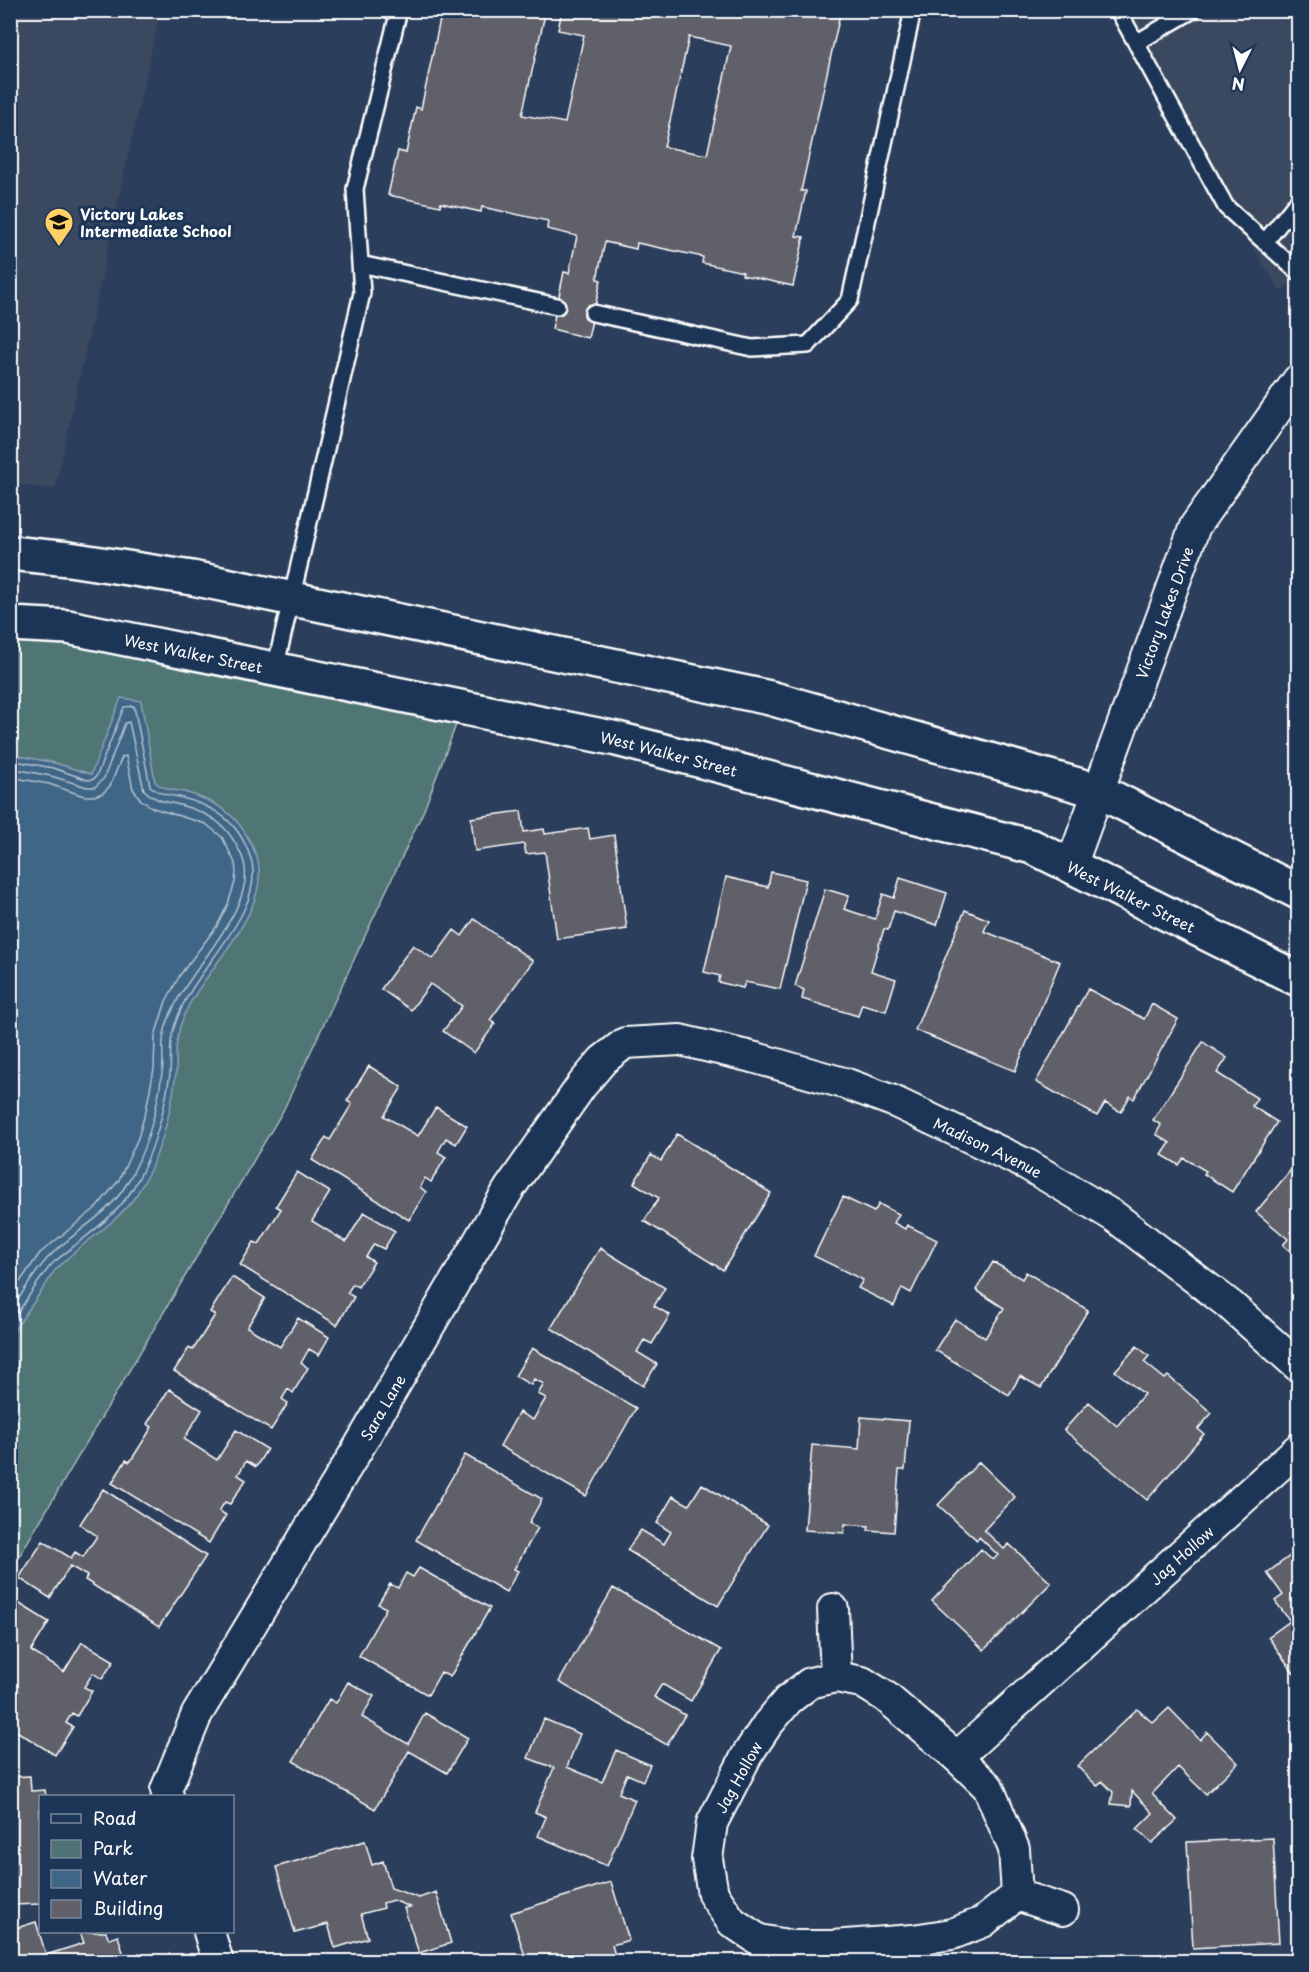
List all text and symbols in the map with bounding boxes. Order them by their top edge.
north arrow [1210,39,1270,99]
text: N [1231,72,1246,98]
place label: Victory Lakes Intermediate School [80,202,232,242]
school or university icon: Victory Lakes Intermediate School [43,206,75,248]
street label: Victory Lakes Drive [1129,543,1198,682]
street label: West Walker Street [122,627,265,678]
street label: West Walker Street [598,724,740,781]
street label: West Walker Street [1063,854,1199,938]
street label: Madison Avenue [930,1110,1047,1183]
street label: Sara Lane [354,1369,410,1444]
street label: Jag Hollow [1144,1519,1218,1589]
street label: Jag Hollow [709,1737,767,1817]
legend [39,1795,234,1933]
text: Road [93,1804,137,1831]
text: Park [93,1834,133,1861]
text: Water [93,1864,148,1891]
text: Building [93,1894,163,1921]

